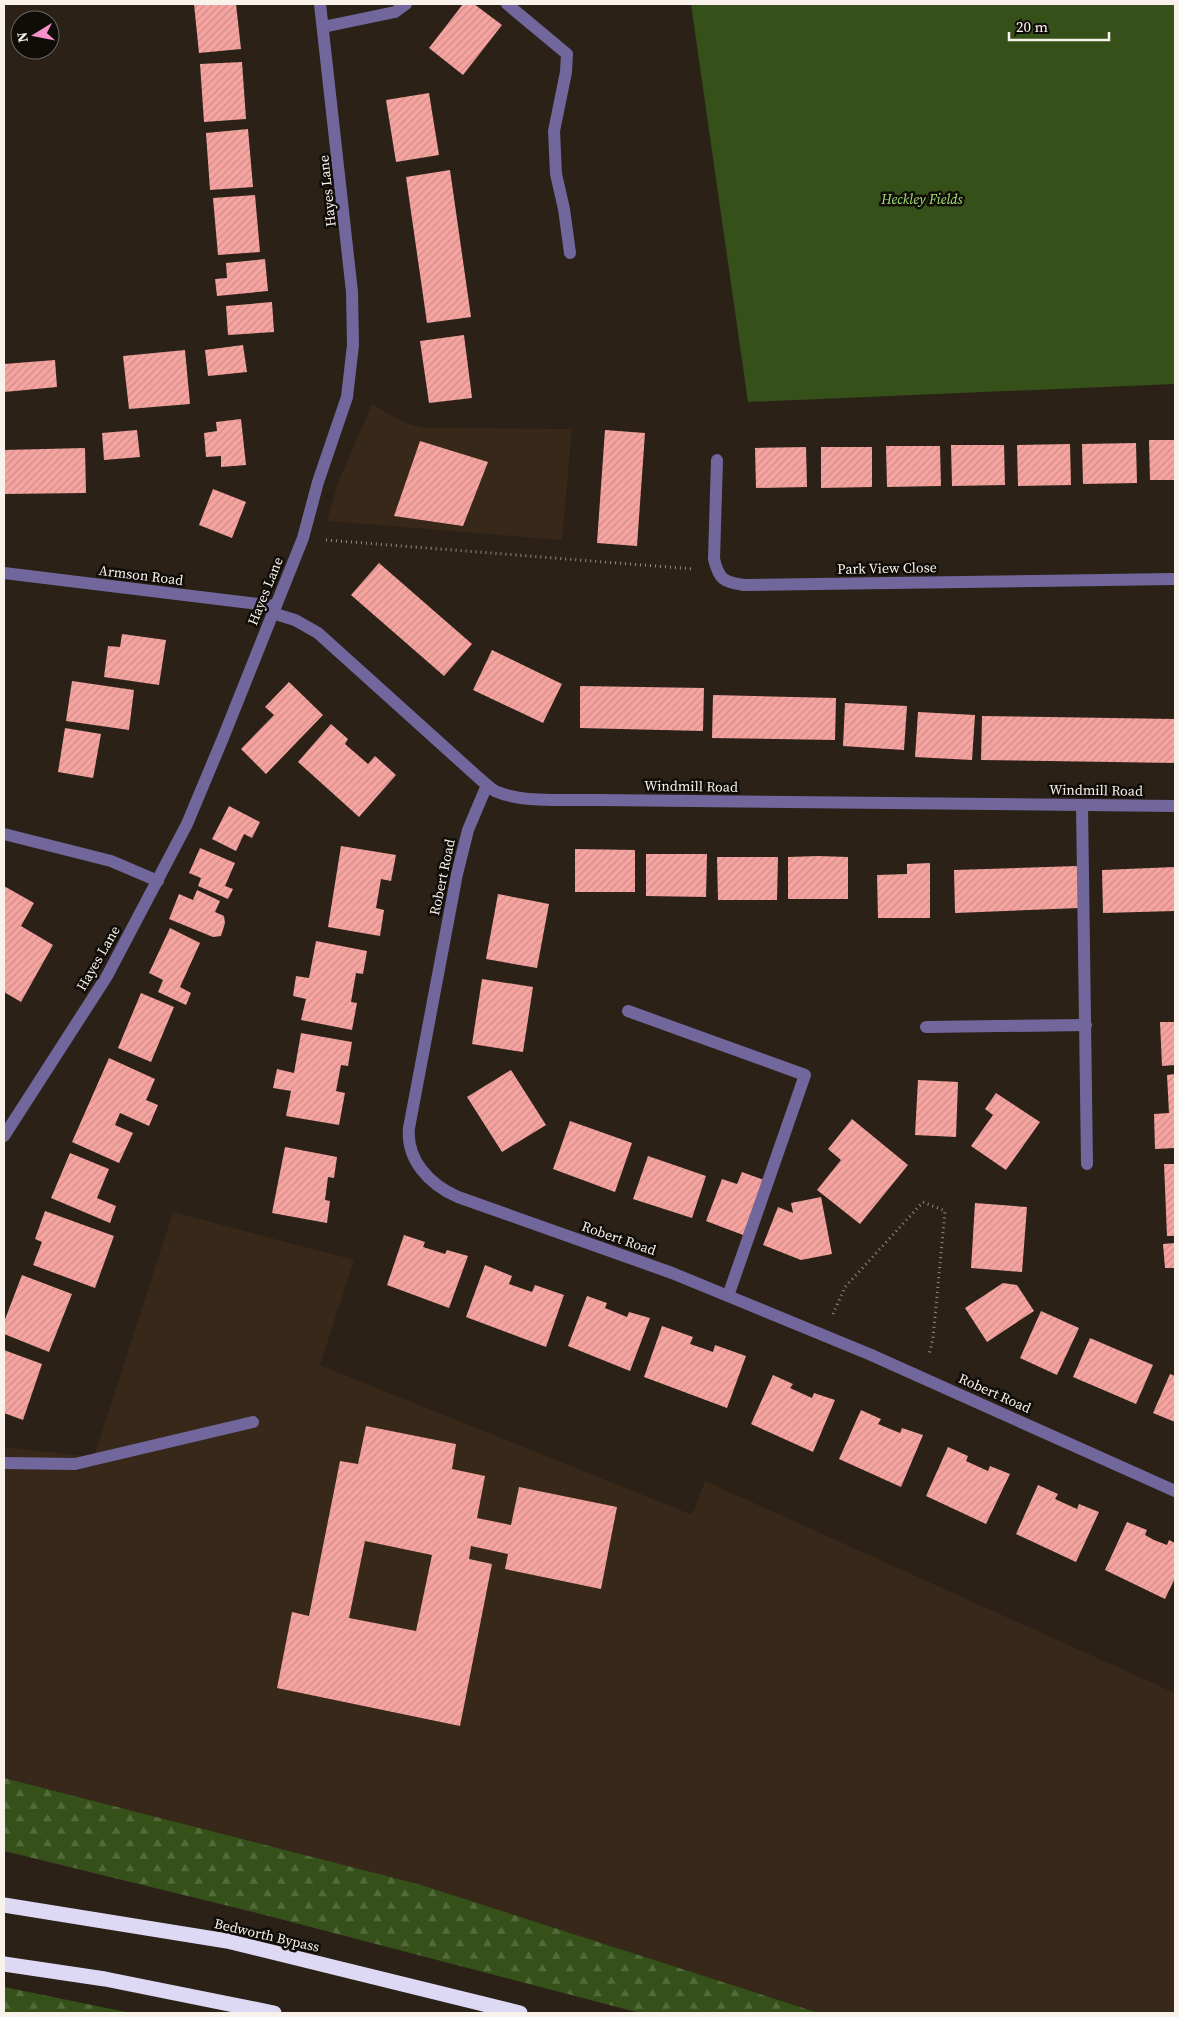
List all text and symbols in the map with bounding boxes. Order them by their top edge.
north arrow [10,10,60,60]
scale bar [1009,10,1109,42]
text: 20 m [1016,16,1048,37]
text: N [11,30,33,44]
street label: Hayes Lane [313,154,341,228]
park label: Heckley Fields [880,189,964,209]
street label: Hayes Lane [242,554,288,628]
street label: Park View Close [837,557,937,579]
street label: Armson Road [98,560,184,590]
street label: Windmill Road [644,775,738,797]
street label: Windmill Road [1049,779,1143,801]
street label: Robert Road [424,837,460,917]
street label: Hayes Lane [71,922,125,994]
street label: Robert Road [579,1216,659,1260]
street label: Robert Road [956,1368,1035,1418]
street label: Bedworth Bypass [212,1913,322,1957]

